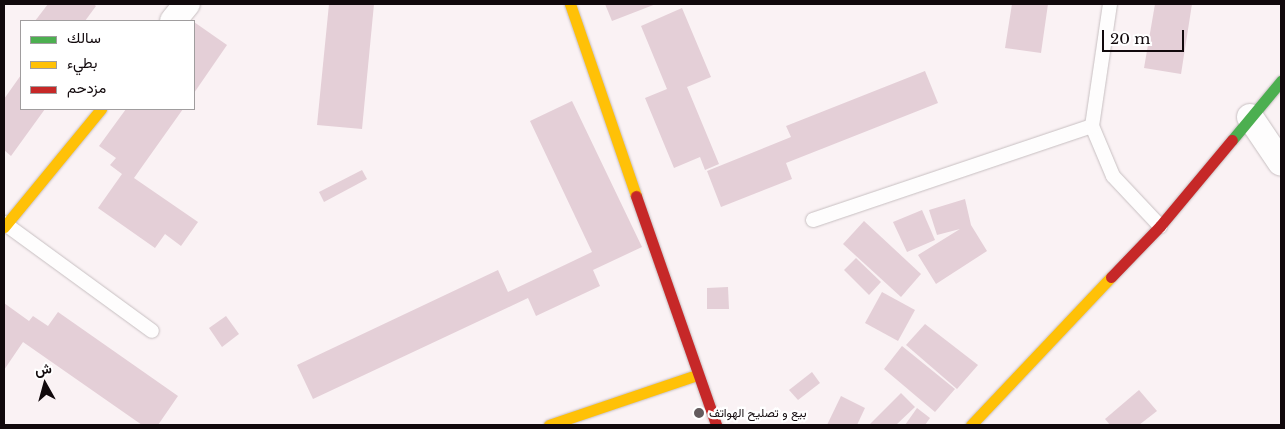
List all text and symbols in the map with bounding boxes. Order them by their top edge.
legend [20,20,195,110]
scale bar [1105,20,1188,52]
text: سالك [67,28,101,47]
text: 20 m [1110,29,1150,48]
text: بطيء [67,53,97,72]
text: مزدحم [67,78,106,97]
north arrow [20,359,70,409]
text: ش [34,359,53,379]
place label: بيع و تصليح الهواتف [709,406,807,420]
marker: بيع و تصليح الهواتف [693,407,705,419]

